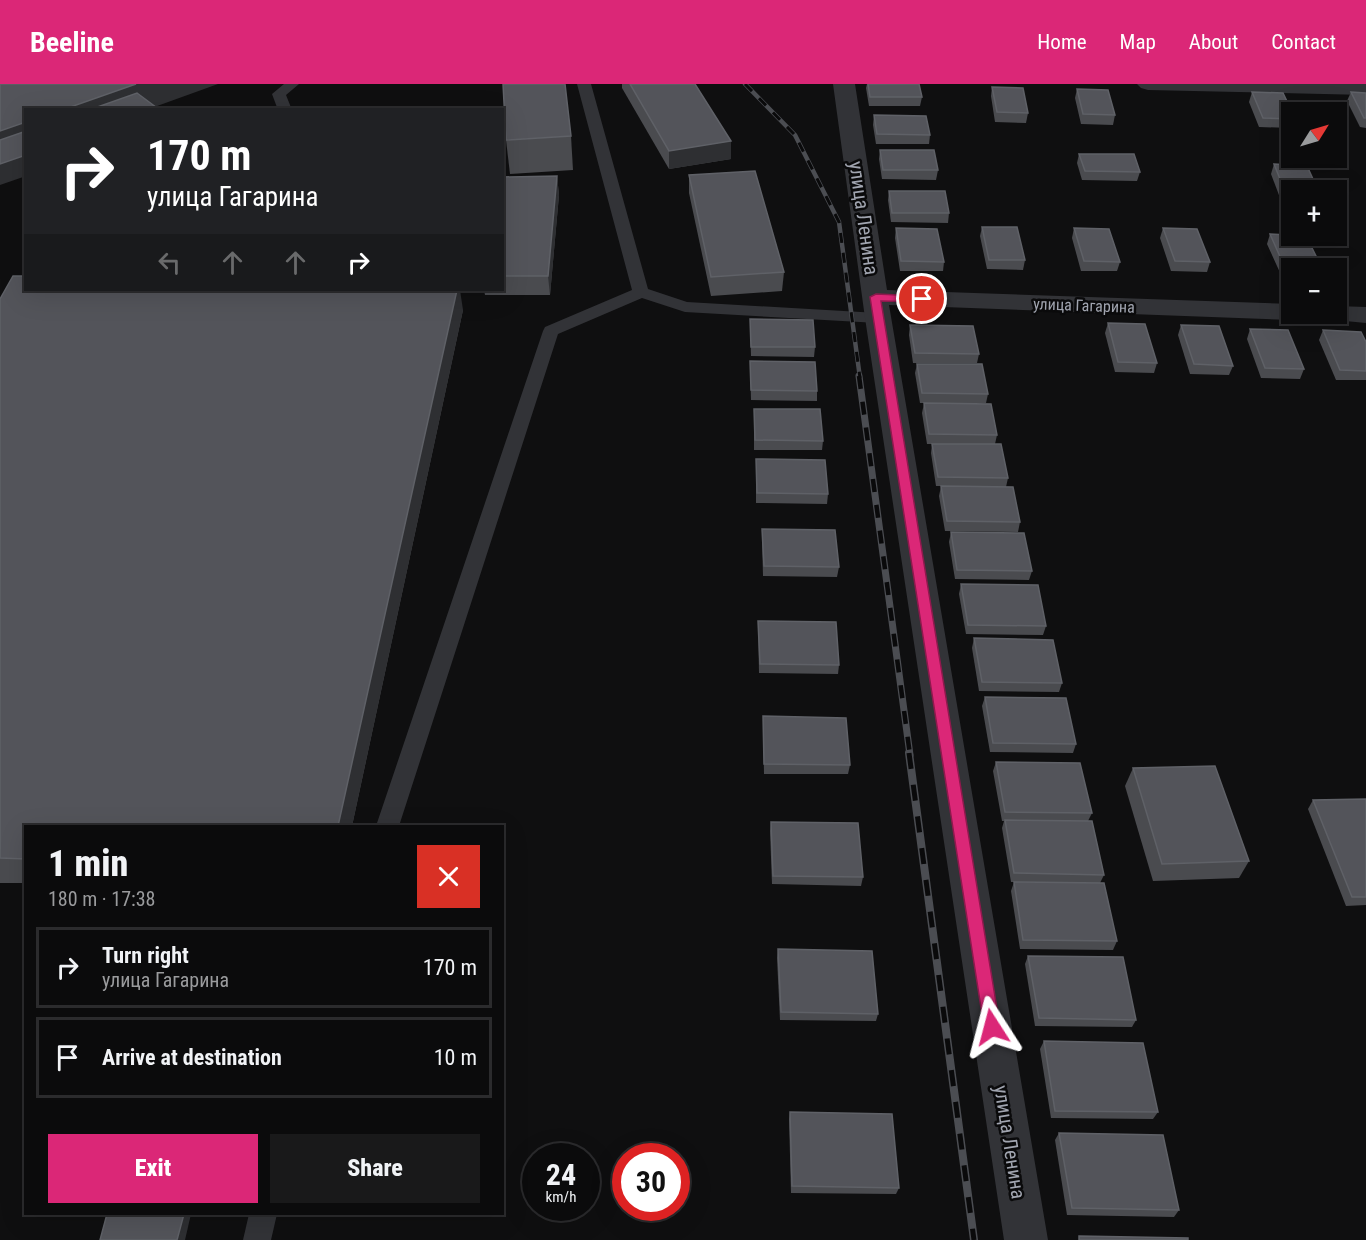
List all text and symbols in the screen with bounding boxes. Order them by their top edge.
text: Beeline [30,26,114,59]
text: Home [1037,30,1087,54]
text: Map [1120,30,1156,54]
text: About [1189,30,1238,54]
text: Contact [1271,30,1336,54]
north arrow [1281,102,1347,168]
map controls [1281,102,1347,324]
text: 170 m [147,131,252,180]
icon: right [48,132,126,210]
street label: улица Ленина [844,159,884,277]
button: + [1281,180,1347,246]
text: улица Гагарина [147,181,319,213]
icon: left [153,246,186,279]
icon: ahead [216,246,249,279]
icon: ahead [279,246,312,279]
icon: right [342,246,375,279]
button: − [1281,258,1347,324]
pin [896,273,947,324]
icon: arrive [905,282,938,315]
street label: улица Гагарина [1033,294,1135,317]
text: 1 min [48,843,128,885]
button: close [417,845,480,908]
text: 180 m · 17:38 [48,887,155,911]
text: Turn right [102,943,189,968]
icon: right [51,951,84,984]
text: 170 m [423,955,477,980]
text: улица Гагарина [102,968,229,992]
position arrow [960,995,1024,1059]
icon: arrive [51,1041,84,1074]
text: Arrive at destination [102,1045,282,1070]
text: 10 m [434,1045,477,1070]
street label: улица Ленина [989,1083,1031,1201]
button: Exit [48,1134,258,1203]
button: Share [270,1134,480,1203]
speed limit sign: 30 [612,1143,690,1221]
text: 24 [546,1157,576,1192]
text: km/h [546,1188,576,1206]

